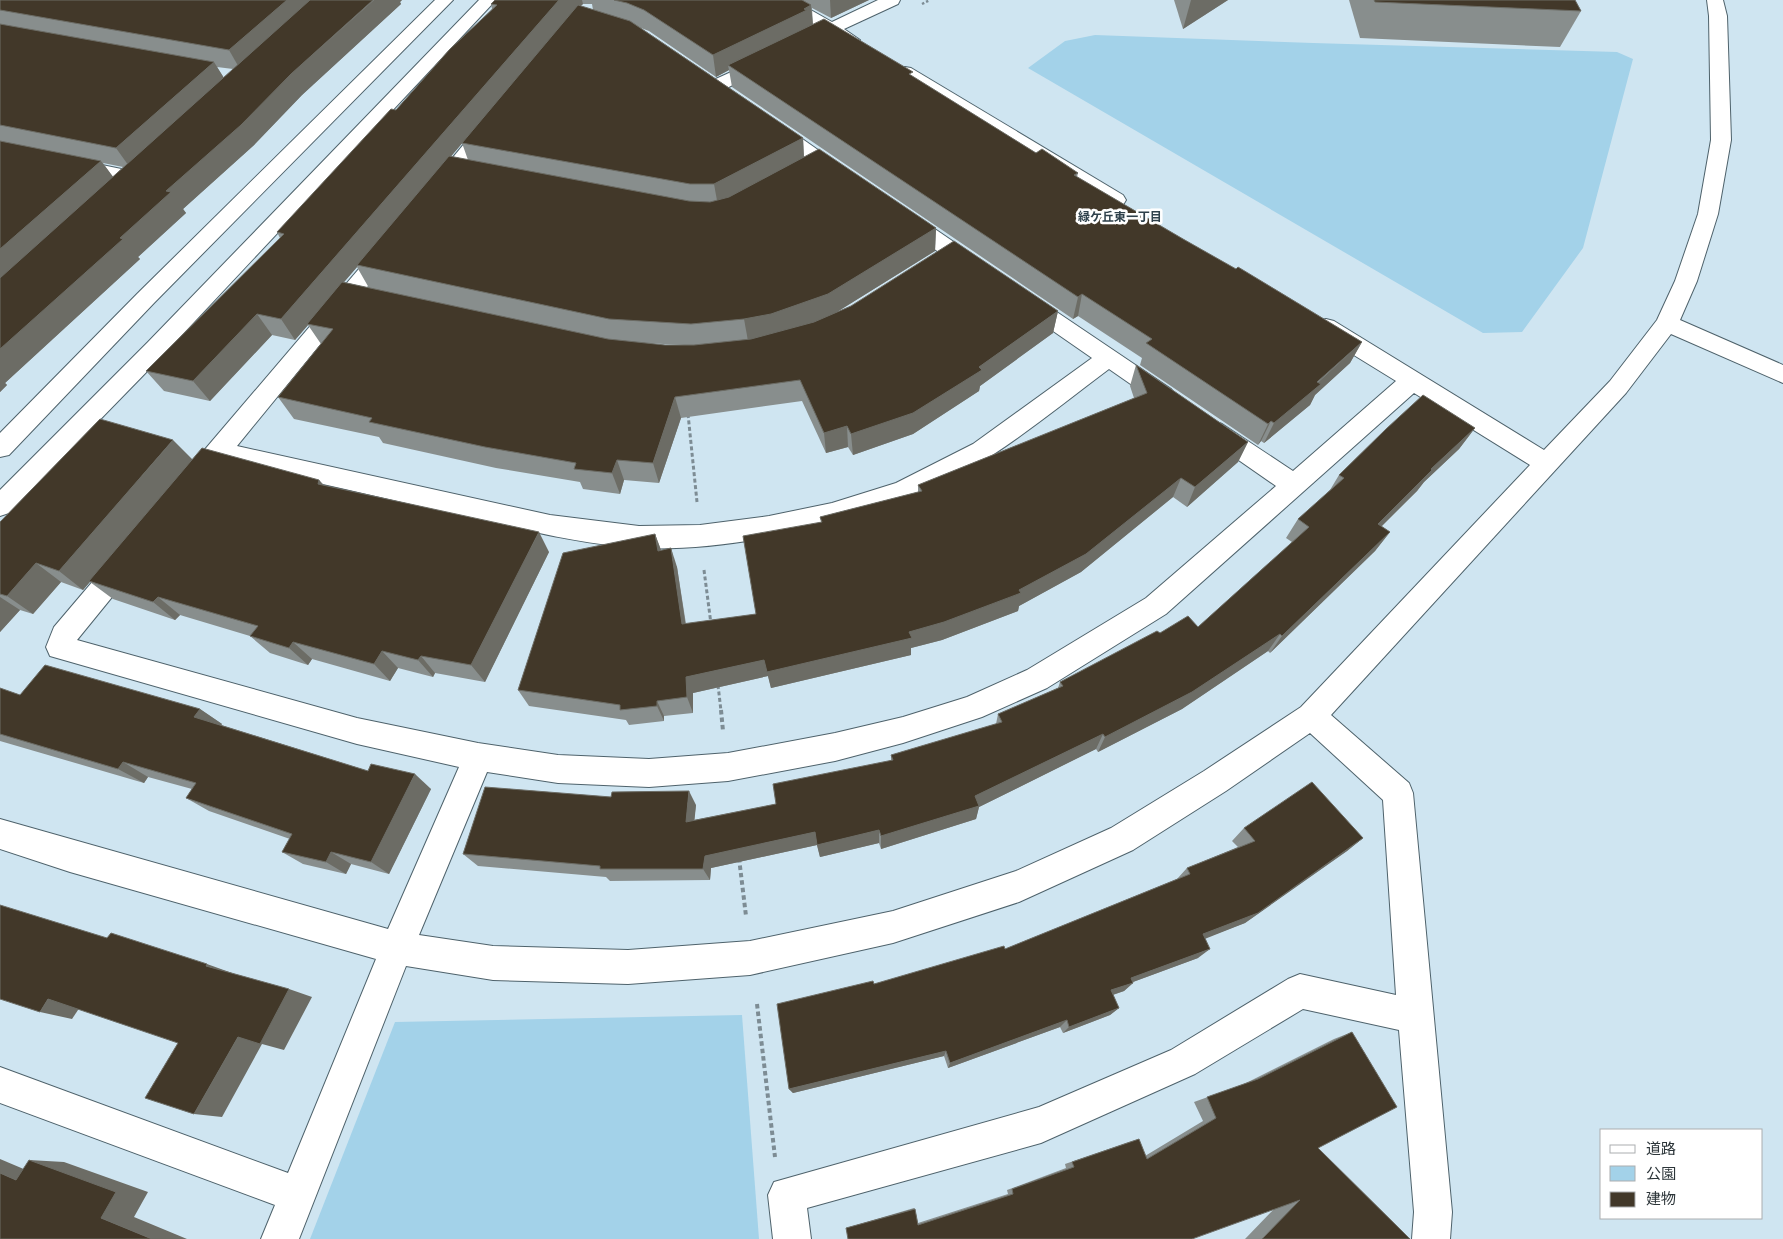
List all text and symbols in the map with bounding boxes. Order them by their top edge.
district label: 緑ケ丘東一丁目 [1078,210,1162,224]
legend [1600,1129,1763,1219]
text: 道路 [1646,1140,1676,1158]
text: 公園 [1646,1165,1676,1183]
text: 建物 [1646,1190,1676,1208]

